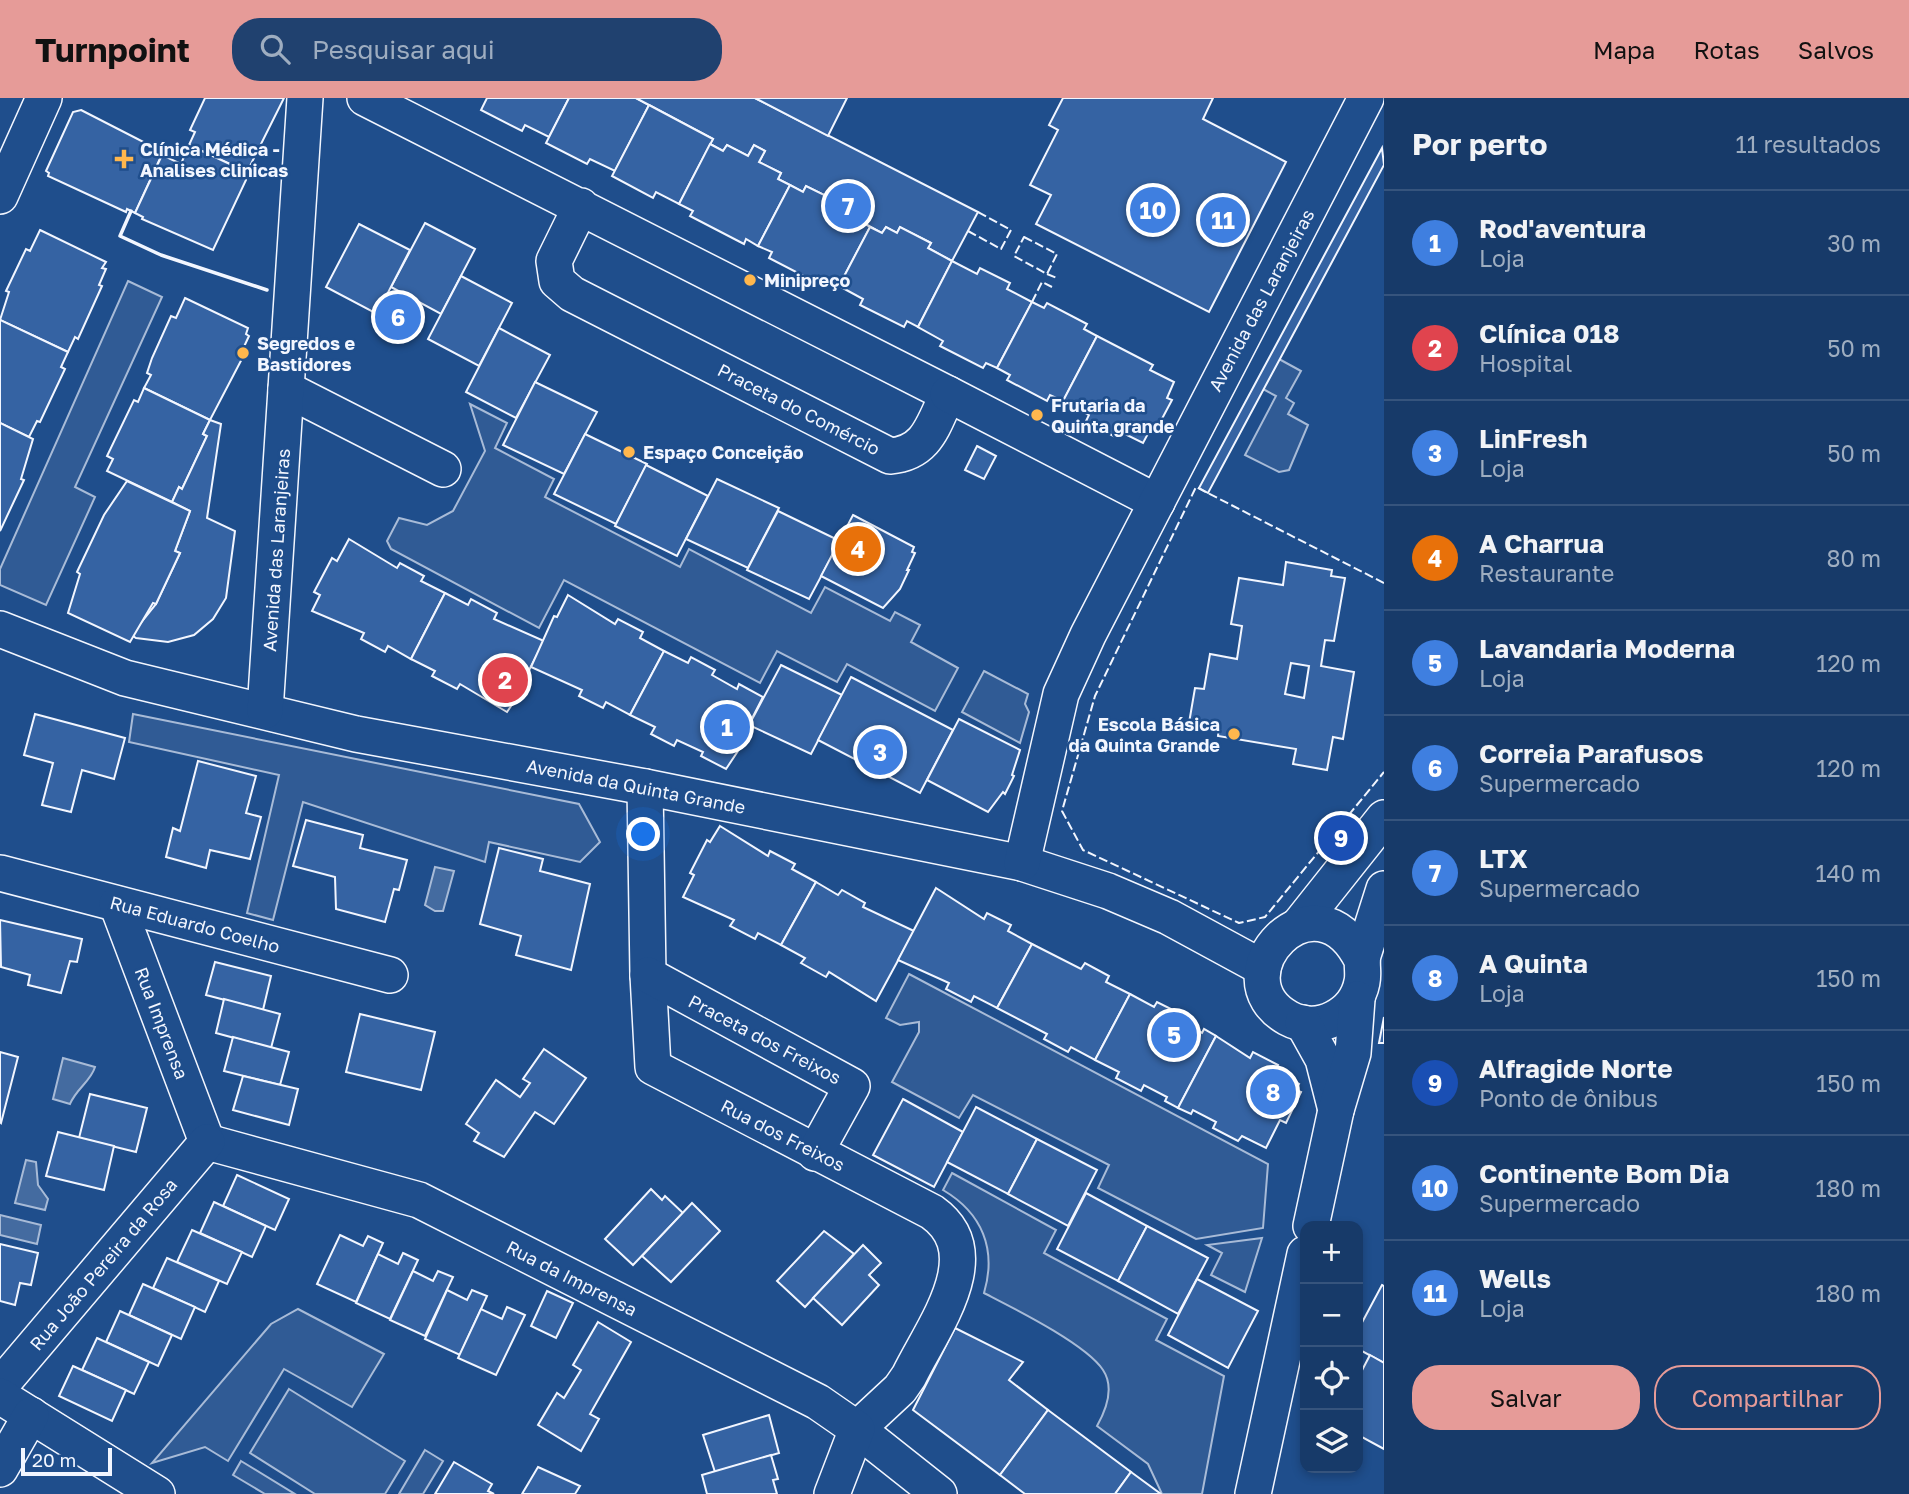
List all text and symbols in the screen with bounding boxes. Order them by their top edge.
search box [232,18,722,81]
text: Turnpoint [35,30,190,69]
icon: search [256,30,294,68]
text: Pesquisar aqui [312,34,495,65]
text: Mapa [1593,35,1655,64]
text: Rotas [1693,35,1760,64]
text: Salvos [1798,35,1874,64]
text: Por perto [1412,126,1547,162]
text: 11 resultados [1736,130,1881,158]
place label: Clínica Médica - Analises clinicas [140,138,288,181]
marker: Clínica Médica - Analises clinicas [114,149,134,169]
pin: 7 [825,180,871,232]
pin: 10 [1130,184,1176,236]
pin: 11 [1200,194,1246,246]
street label: Avenida das Laranjeiras [1204,205,1318,395]
text: Rod'aventura [1479,213,1646,244]
text: 1 [1429,229,1441,257]
text: 30 m [1827,229,1881,257]
text: Loja [1479,244,1525,272]
place label: Minipreço [764,269,851,291]
marker: Minipreço [742,272,758,288]
pin: 6 [375,291,421,343]
text: Clínica 018 [1479,318,1620,349]
place label: Segredos e Bastidores [257,332,356,375]
text: 2 [1428,334,1442,362]
text: 50 m [1827,334,1881,362]
marker: Segredos e Bastidores [235,345,251,361]
text: Hospital [1479,349,1572,377]
street label: Praceta do Comércio [714,359,884,459]
place label: Frutaria da Quinta grande [1051,394,1175,437]
marker: Frutaria da Quinta grande [1029,407,1045,423]
text: LinFresh [1479,423,1588,454]
text: 3 [1428,439,1442,467]
text: 50 m [1827,439,1881,467]
place label: Espaço Conceição [643,441,804,463]
marker: Espaço Conceição [621,444,637,460]
street label: Avenida das Laranjeiras [258,448,294,652]
text: Loja [1479,454,1525,482]
pin: 4 [835,523,881,575]
text: A Charrua [1479,528,1604,559]
text: 4 [1428,544,1442,572]
text: 80 m [1827,544,1881,572]
text: Restaurante [1479,559,1614,587]
text: Lavandaria Moderna [1479,633,1735,664]
text: 5 [1428,649,1442,677]
text: 120 m [1816,649,1881,677]
pin: 2 [482,654,528,706]
text: Loja [1479,664,1525,692]
pin: 1 [704,701,750,753]
place label: Escola Básica da Quinta Grande [1068,713,1220,756]
pin: 3 [857,726,903,778]
marker: Escola Básica da Quinta Grande [1226,726,1242,742]
text: Correia Parafusos [1479,738,1704,769]
street label: Avenida da Quinta Grande [525,754,747,818]
text: 6 [1428,754,1442,782]
text: 120 m [1816,754,1881,782]
text: Supermercado [1479,769,1640,797]
pin: 9 [1318,812,1364,864]
your location [626,817,660,851]
text: LTX [1479,843,1528,874]
text: 7 [1429,859,1441,887]
text: 140 m [1815,859,1881,887]
text: Supermercado [1479,874,1640,902]
street label: Rua Eduardo Coelho [108,891,282,957]
text: A Quinta [1479,948,1588,979]
street label: Rua Imprensa [131,964,193,1082]
text: 8 [1428,964,1442,992]
text: 150 m [1816,964,1881,992]
text: Loja [1479,979,1525,1007]
street label: Praceta dos Freixos [685,989,845,1089]
pin: 5 [1151,1009,1197,1061]
text: Alfragide Norte [1479,1053,1673,1084]
pin: 8 [1250,1066,1296,1118]
text: 9 [1428,1069,1442,1097]
text: 150 m [1816,1069,1881,1097]
text: Ponto de ônibus [1479,1084,1658,1112]
street label: Rua dos Freixos [717,1094,849,1176]
text: Continente Bom Dia [1479,1158,1729,1189]
street label: Rua João Pereira da Rosa [25,1174,181,1354]
text: 10 [1422,1174,1448,1202]
text: 180 m [1815,1174,1881,1202]
text: Supermercado [1479,1189,1640,1217]
map controls [1300,1221,1363,1473]
button: + [1300,1221,1363,1284]
street label: Rua da Imprensa [503,1236,641,1320]
text: Wells [1479,1263,1551,1294]
text: 11 [1423,1279,1447,1307]
text: 180 m [1815,1279,1881,1307]
button: − [1300,1284,1363,1347]
text: Loja [1479,1294,1525,1322]
button: locate [1300,1347,1363,1410]
button: Salvar [1412,1365,1640,1430]
button: Compartilhar [1654,1365,1881,1430]
button: layers [1300,1410,1363,1473]
scale bar [21,1445,112,1477]
text: 20 m [32,1448,76,1471]

